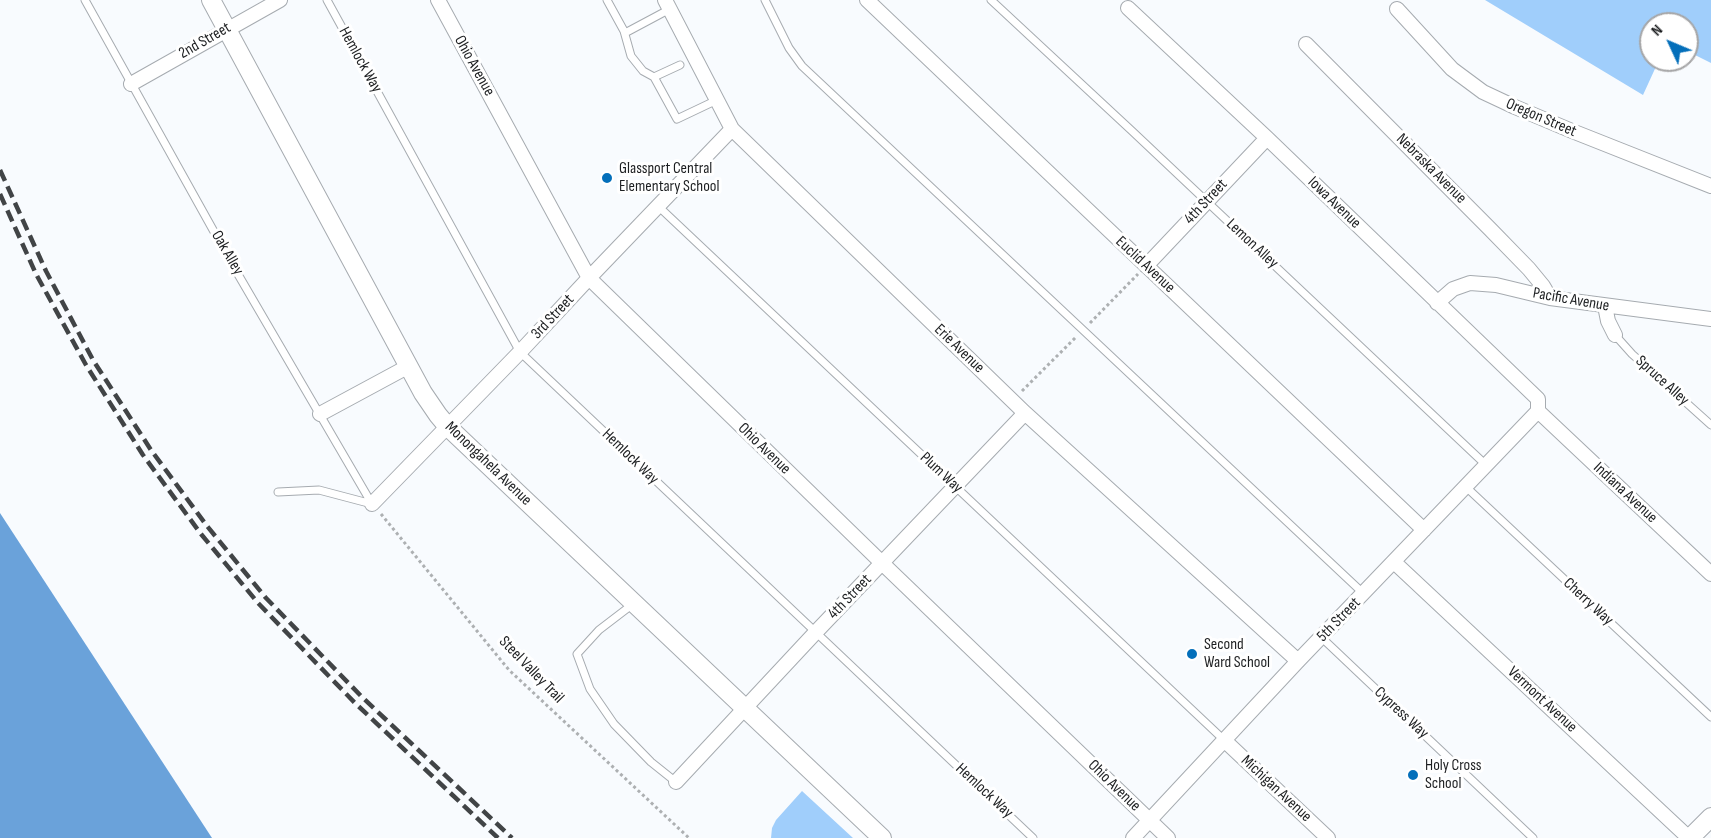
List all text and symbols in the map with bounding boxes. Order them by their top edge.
north arrow [1639,12,1699,72]
street label: 2nd Street [176,19,234,63]
text: N [1647,21,1667,40]
street label: Hemlock Way [334,24,386,96]
street label: Ohio Avenue [450,32,498,100]
street label: Oregon Street [1503,95,1579,141]
street label: Nebraska Avenue [1392,130,1470,208]
place label: Glassport Central Elementary School [619,159,719,197]
marker: Glassport Central Elementary School [600,171,614,185]
street label: Iowa Avenue [1303,173,1365,233]
street label: 4th Street [1180,175,1232,229]
street label: Lemon Alley [1222,215,1282,273]
street label: Oak Alley [207,227,247,279]
street label: Euclid Avenue [1111,233,1179,297]
street label: Pacific Avenue [1531,284,1611,316]
street label: 3rd Street [528,291,578,343]
street label: Erie Avenue [930,320,988,378]
street label: Spruce Alley [1631,352,1693,410]
street label: Monongahela Avenue [441,418,535,510]
street label: Ohio Avenue [734,419,794,479]
street label: Hemlock Way [598,425,662,489]
street label: Plum Way [916,448,966,498]
street label: Indiana Avenue [1589,459,1661,527]
street label: 4th Street [824,571,876,623]
street label: Cherry Way [1559,574,1617,630]
street label: 5th Street [1313,594,1365,646]
street label: Steel Valley Trail [494,633,568,707]
place label: Second Ward School [1204,635,1270,673]
marker: Second Ward School [1185,647,1199,661]
street label: Vermont Avenue [1503,663,1581,737]
street label: Cypress Way [1370,683,1432,743]
street label: Michigan Avenue [1237,751,1315,827]
street label: Ohio Avenue [1084,756,1144,816]
place label: Holy Cross School [1425,756,1481,794]
street label: Hemlock Way [951,760,1017,822]
marker: Holy Cross School [1406,768,1420,782]

